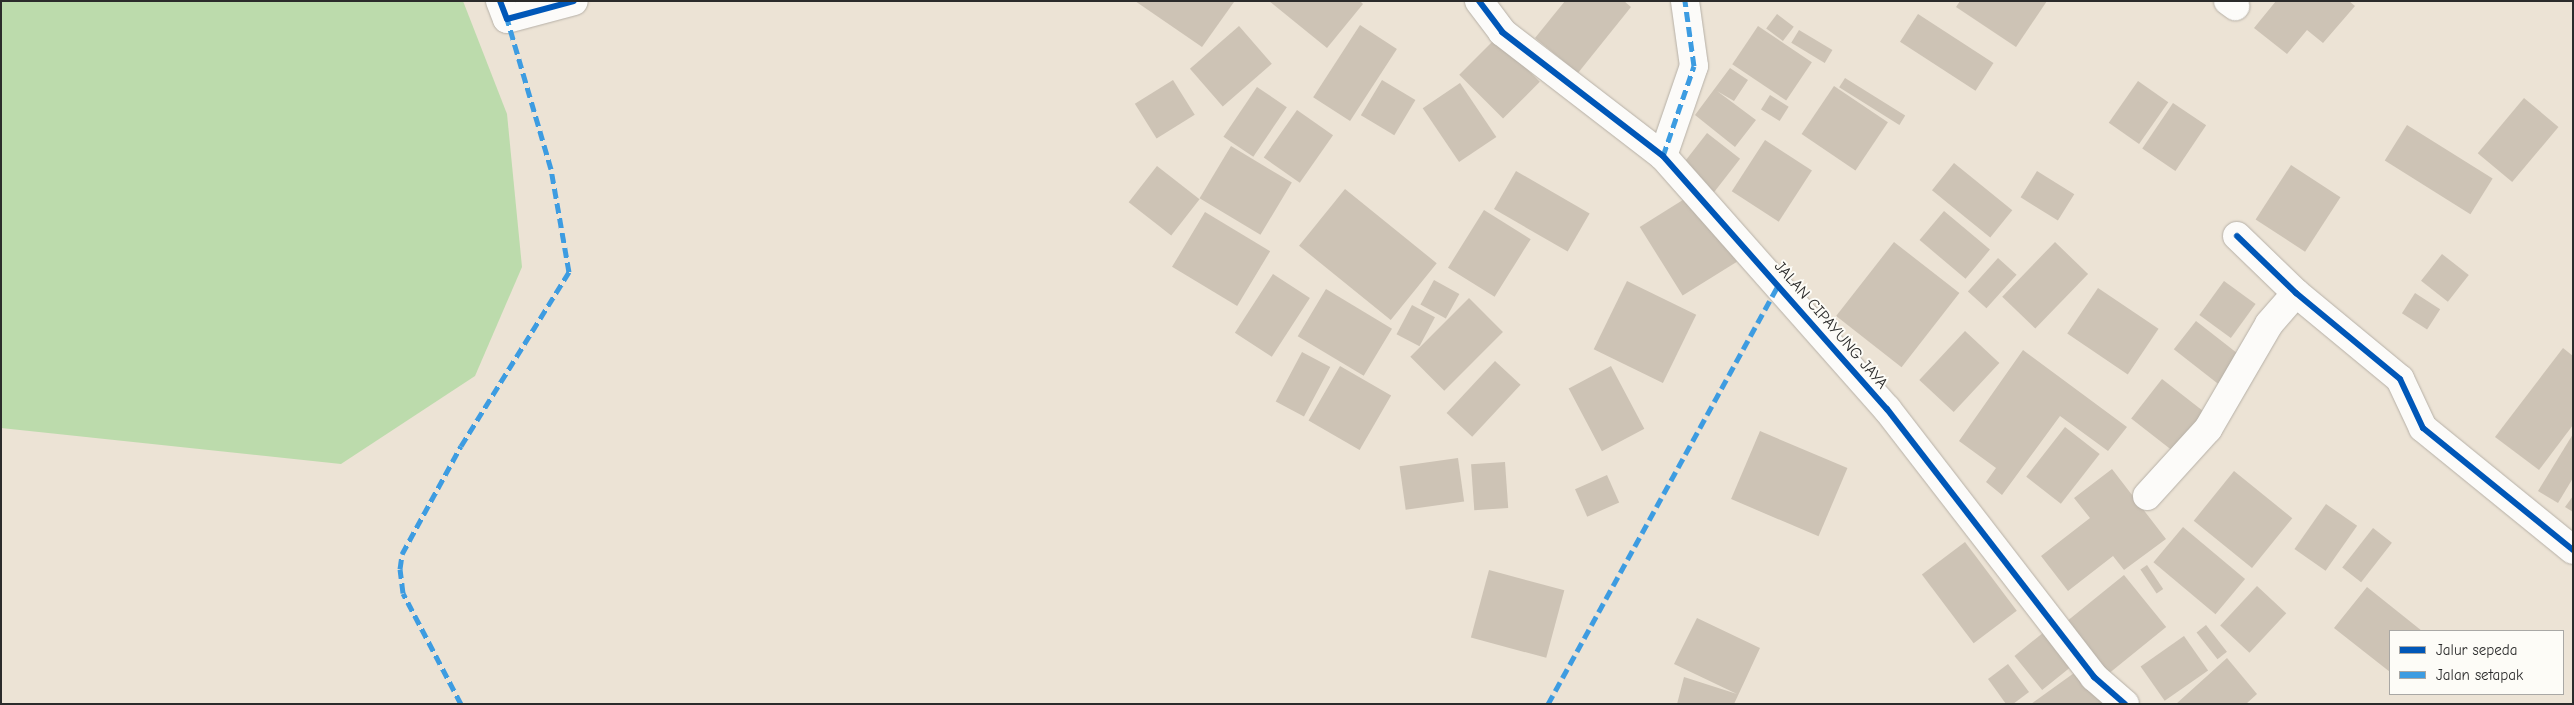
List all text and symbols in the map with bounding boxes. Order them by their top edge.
street label: JALAN CIPAYUNG JAYA [1770,257,1892,393]
legend [2389,630,2564,695]
text: Jalur sepeda [2436,641,2517,659]
text: Jalan setapak [2436,666,2523,684]

